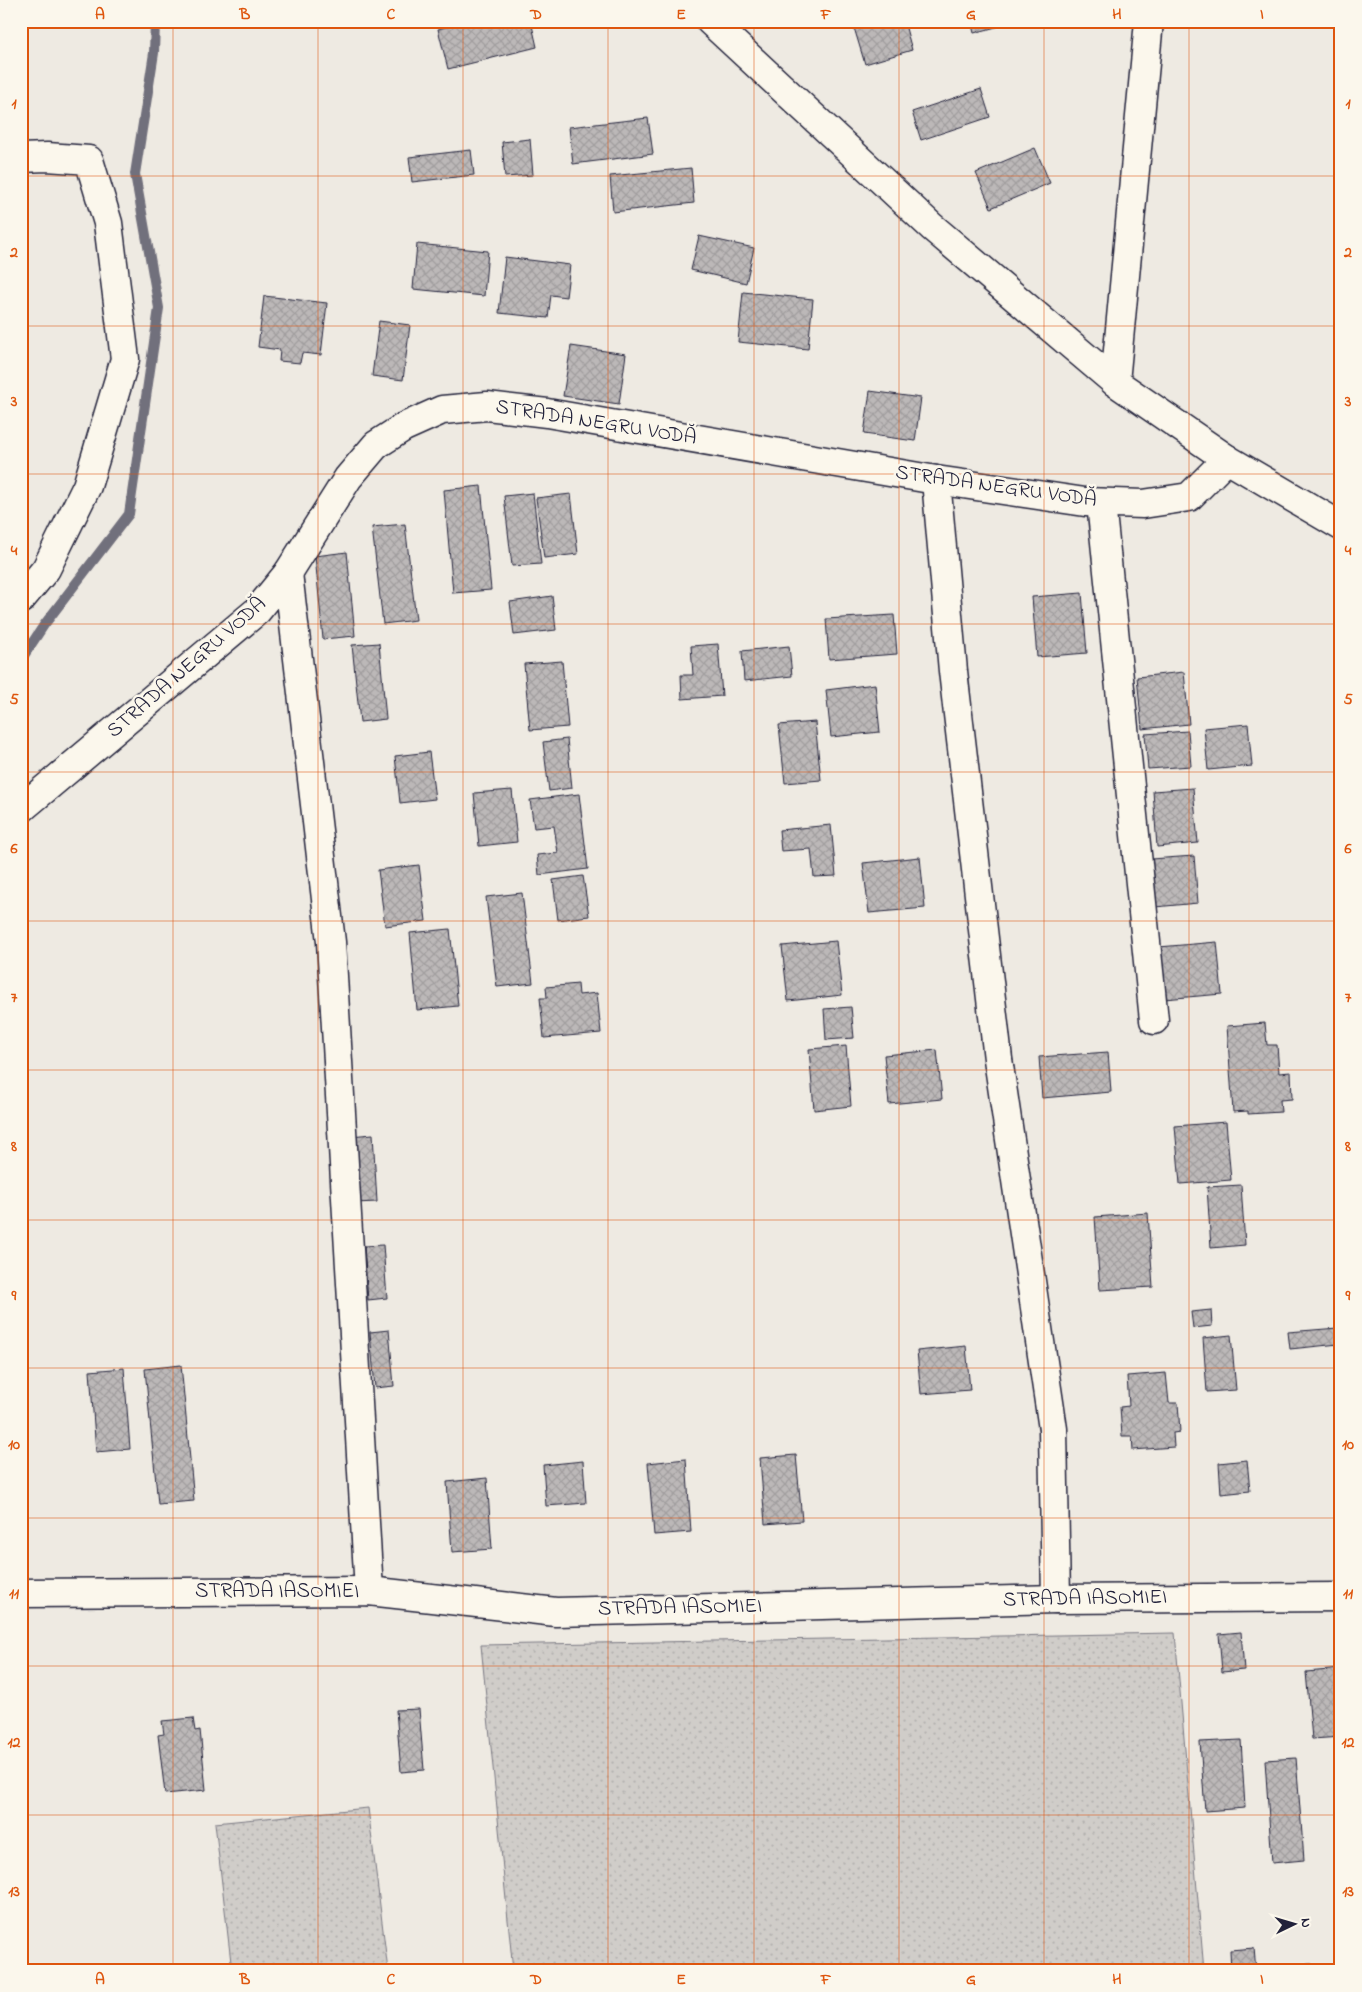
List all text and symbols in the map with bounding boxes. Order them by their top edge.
text: A [95,3,105,27]
text: B [239,3,251,27]
text: C [387,3,396,27]
text: D [529,3,542,27]
text: E [676,3,686,27]
text: F [820,3,832,27]
text: G [966,3,976,27]
text: H [1112,3,1122,27]
text: I [1260,3,1264,27]
text: 1 [11,92,17,116]
text: 1 [1345,92,1351,116]
text: 2 [9,241,18,265]
text: 2 [1343,241,1352,265]
text: 3 [10,390,18,414]
text: 3 [1344,390,1352,414]
street label: STRADA NEGRU VODĂ [493,391,699,454]
street label: STRADA NEGRU VODĂ [893,457,1099,516]
text: 4 [10,539,18,563]
text: 4 [1344,539,1352,563]
street label: STRADA NEGRU VODĂ [100,589,273,746]
text: 5 [9,688,19,712]
text: 5 [1343,688,1353,712]
text: 6 [9,837,18,861]
text: 6 [1343,837,1352,861]
text: 7 [11,986,18,1010]
text: 7 [1345,986,1352,1010]
text: 8 [10,1135,17,1159]
text: 8 [1344,1135,1351,1159]
text: 9 [11,1284,17,1308]
text: 9 [1345,1284,1351,1308]
text: 10 [8,1433,20,1457]
text: 10 [1342,1433,1354,1457]
street label: STRADA IASOMIEI [195,1577,359,1607]
text: 11 [9,1582,20,1606]
text: 11 [1343,1582,1354,1606]
street label: STRADA IASOMIEI [1003,1583,1167,1615]
street label: STRADA IASOMIEI [598,1592,762,1624]
text: 12 [7,1731,21,1755]
text: 12 [1341,1731,1355,1755]
text: 13 [8,1880,20,1904]
text: 13 [1342,1880,1354,1904]
north arrow [1270,1900,1320,1950]
text: N [1295,1917,1316,1929]
text: A [95,1968,105,1992]
text: B [239,1968,251,1992]
text: C [387,1968,396,1992]
text: D [529,1968,542,1992]
text: E [676,1968,686,1992]
text: F [820,1968,832,1992]
text: G [966,1968,976,1992]
text: H [1112,1968,1122,1992]
text: I [1260,1968,1264,1992]

